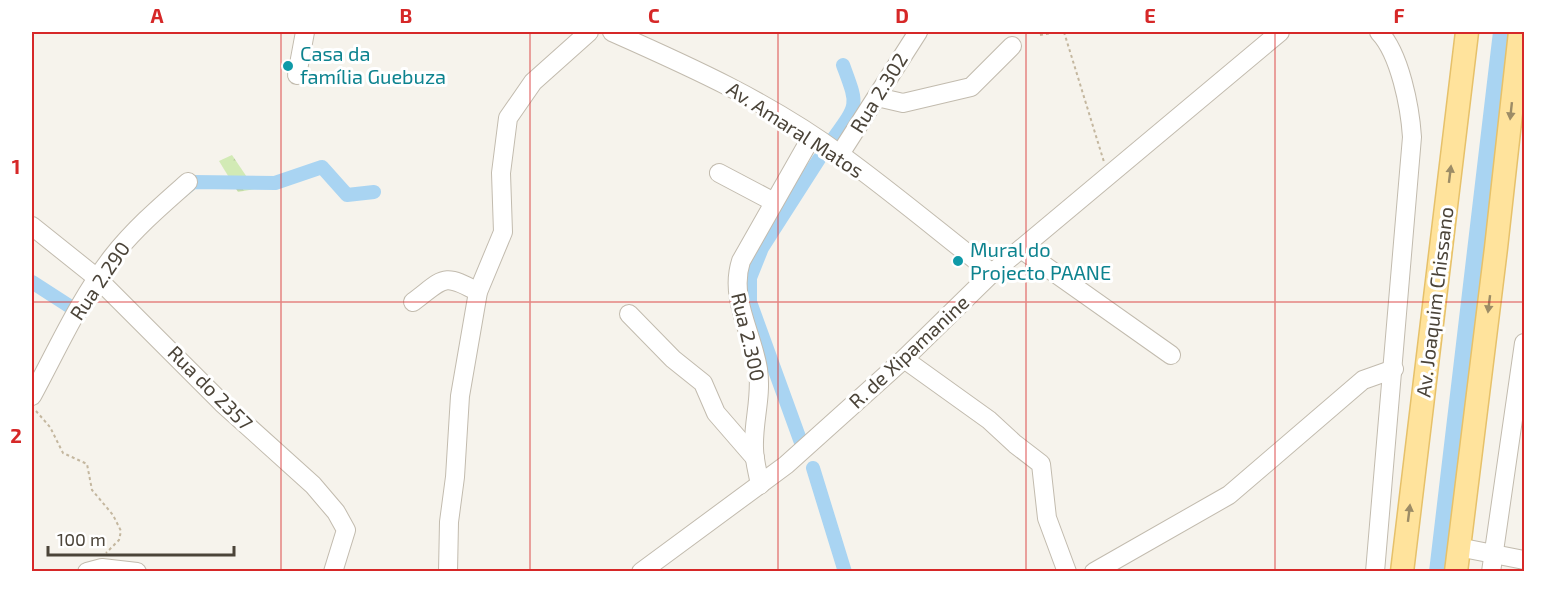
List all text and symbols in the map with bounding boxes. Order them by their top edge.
text: A [150,3,164,27]
text: B [400,3,412,27]
text: C [648,3,660,27]
text: D [895,3,909,27]
text: E [1144,3,1156,27]
text: F [1393,3,1405,27]
place label: Casa da família Guebuza [300,41,446,88]
street label: Rua 2.302 [844,48,912,137]
marker: Casa da família Guebuza [281,59,295,73]
street label: Av. Amaral Matos [723,76,868,182]
one-way arrow [1506,101,1516,120]
text: 1 [12,154,20,178]
one-way arrow [1445,164,1455,183]
street label: Av. Joaquim Chissano [1410,205,1458,399]
street label: Rua 2.290 [64,237,134,324]
place label: Mural do Projecto PAANE [970,237,1111,284]
marker: Mural do Projecto PAANE [951,254,965,268]
street label: Rua 2.300 [727,290,771,383]
street label: R. de Xipamanine [843,290,973,413]
one-way arrow [1484,295,1494,314]
street label: Rua do 2357 [163,340,258,435]
text: 2 [10,423,22,447]
one-way arrow [1405,504,1414,523]
scale bar [48,519,234,557]
text: 100 m [57,528,106,550]

